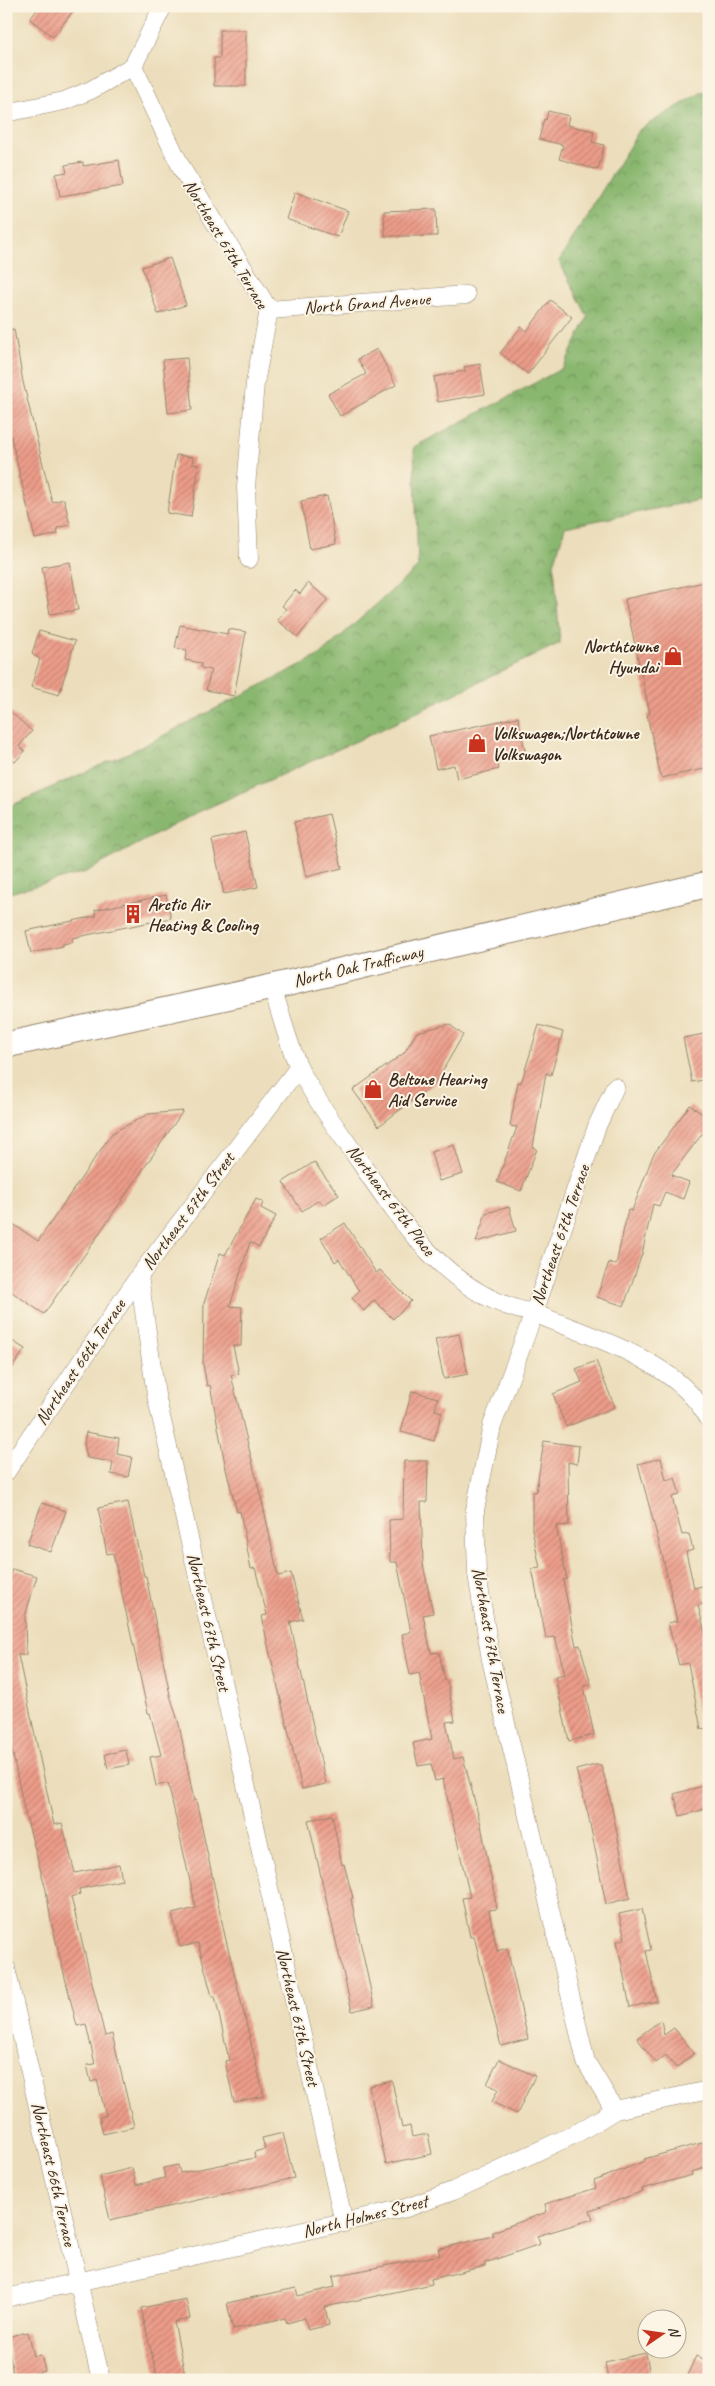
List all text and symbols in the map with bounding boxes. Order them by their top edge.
street label: Northeast 67th Terrace [179,175,274,314]
street label: North Grand Avenue [303,288,432,318]
place label: Northtowne Hyundai [584,635,660,678]
shop icon: Northtowne Hyundai [662,645,684,667]
place label: Volkswagen;Northtowne Volkswagon [492,722,641,765]
shop icon: Volkswagen;Northtowne Volkswagon [466,732,488,754]
place label: Arctic Air Heating & Cooling [148,893,259,936]
building icon: Arctic Air Heating & Cooling [122,903,144,925]
street label: North Oak Trafficway [291,940,427,992]
place label: Beltone Hearing Aid Service [388,1068,488,1111]
shop icon: Beltone Hearing Aid Service [362,1078,384,1100]
street label: Northeast 67th Place [342,1140,441,1261]
street label: Northeast 67th Street [137,1146,240,1274]
street label: Northeast 67th Terrace [526,1161,595,1308]
street label: Northeast 66th Terrace [30,1294,131,1429]
street label: Northeast 67th Street [182,1551,236,1695]
street label: Northeast 67th Terrace [467,1566,515,1715]
street label: Northeast 67th Street [271,1946,325,2090]
street label: Northeast 66th Terrace [27,2100,82,2249]
street label: North Holmes Street [300,2189,433,2242]
north arrow [638,2308,688,2358]
text: N [665,2325,684,2340]

